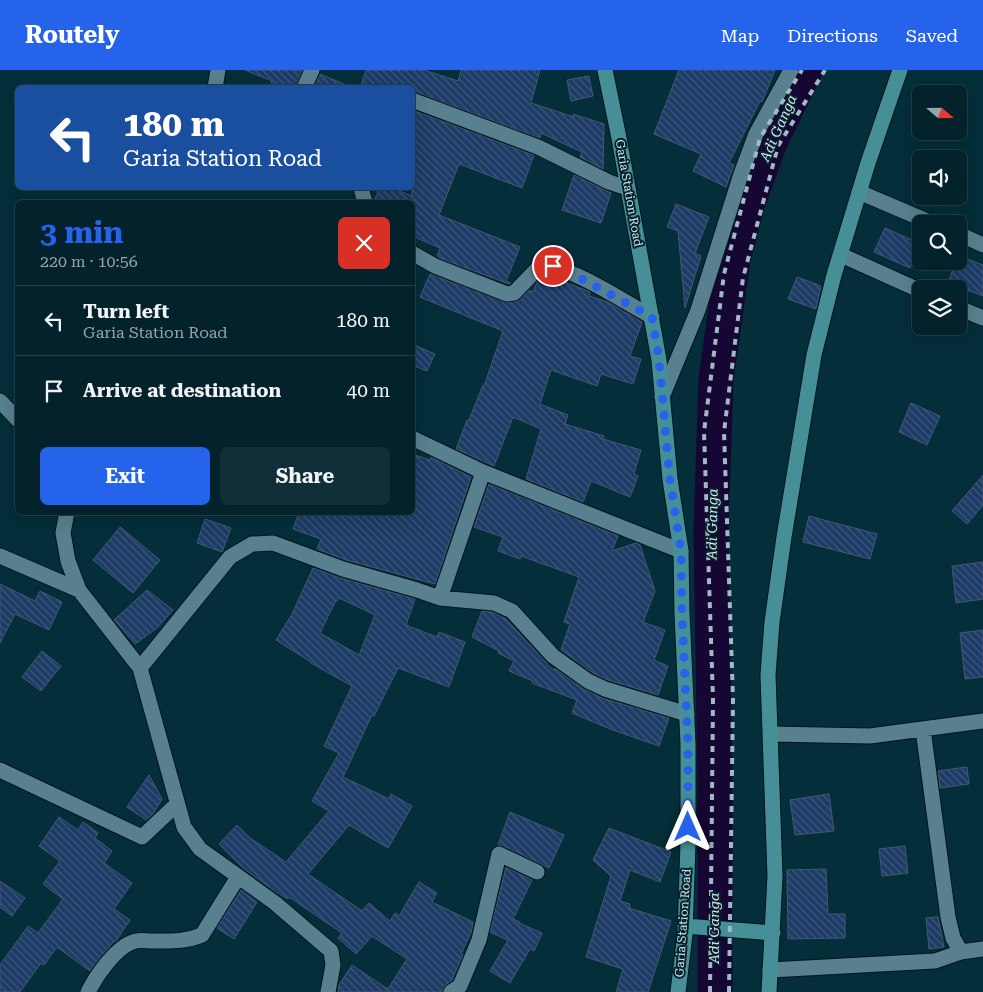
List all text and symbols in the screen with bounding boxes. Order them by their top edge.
text: Routely [25,21,120,49]
text: Map [721,25,759,46]
text: Directions [787,25,878,46]
text: Saved [906,25,958,46]
north arrow [912,85,968,140]
map controls [912,85,967,335]
water label: Adi Ganga [756,92,800,165]
text: 180 m [123,104,224,145]
icon: left [40,105,105,170]
street label: Garia Station Road [613,138,645,248]
text: Garia Station Road [123,146,322,171]
button: sound [912,150,967,205]
text: 3 min [40,215,123,250]
button: search [912,215,967,270]
button: close [338,217,390,269]
pin [532,245,574,287]
text: 220 m · 10:56 [40,252,138,271]
icon: arrive [539,252,567,280]
button: layers [912,280,967,335]
text: Turn left [83,300,169,323]
icon: left [40,307,68,335]
text: 180 m [336,309,390,332]
text: Garia Station Road [83,323,228,342]
icon: arrive [40,377,68,405]
text: Arrive at destination [83,379,281,402]
text: 40 m [347,379,390,402]
button: Exit [40,447,210,505]
button: Share [220,447,390,505]
water label: Adi Ganga [703,488,721,561]
position arrow [661,800,713,852]
street label: Garia Station Road [672,868,694,978]
water label: Adi Ganga [706,893,722,964]

